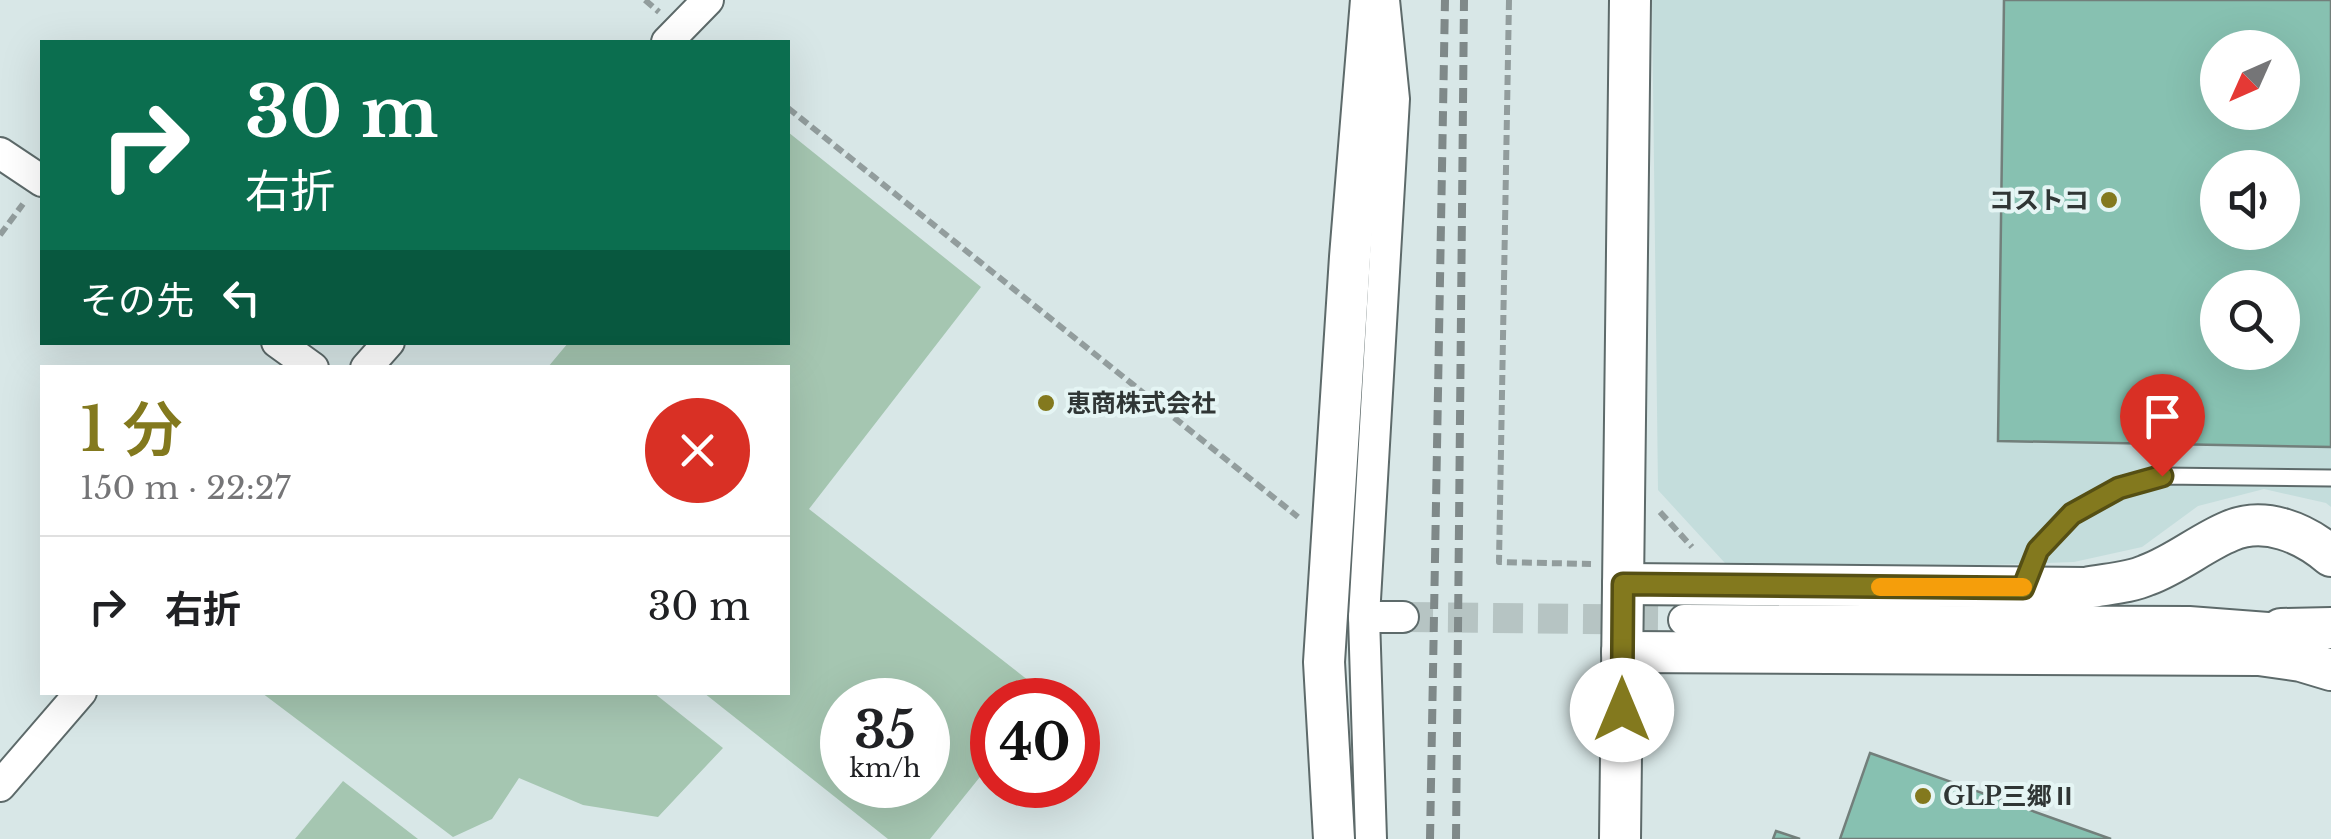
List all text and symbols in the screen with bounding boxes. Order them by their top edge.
north arrow [2200,30,2300,130]
map controls [2200,30,2300,370]
text: 30 m [245,69,438,156]
icon: right [80,80,210,210]
button: sound [2200,150,2300,250]
text: 右折 [245,163,335,219]
place label: コストコ [1989,185,2089,216]
marker: コストコ [2098,189,2120,211]
icon: left [214,270,269,325]
button: search [2200,270,2300,370]
text: その先 [80,277,194,324]
pin [2120,374,2205,477]
place label: 恵商株式会社 [1066,388,1216,419]
icon: arrive [2135,389,2190,444]
marker: 恵商株式会社 [1035,392,1057,414]
text: 1 分 [80,393,183,467]
button: close [645,398,750,503]
text: 150 m · 22:27 [80,468,291,508]
icon: right [80,579,135,634]
text: 30 m [648,583,750,630]
text: 右折 [165,586,241,633]
position arrow [1570,658,1674,762]
speed limit sign: 40 [970,678,1100,808]
text: 35 [854,699,916,762]
text: km/h [850,753,920,784]
place label: GLP三郷Ⅱ [1943,781,2077,812]
marker: GLP三郷Ⅱ [1912,785,1934,807]

